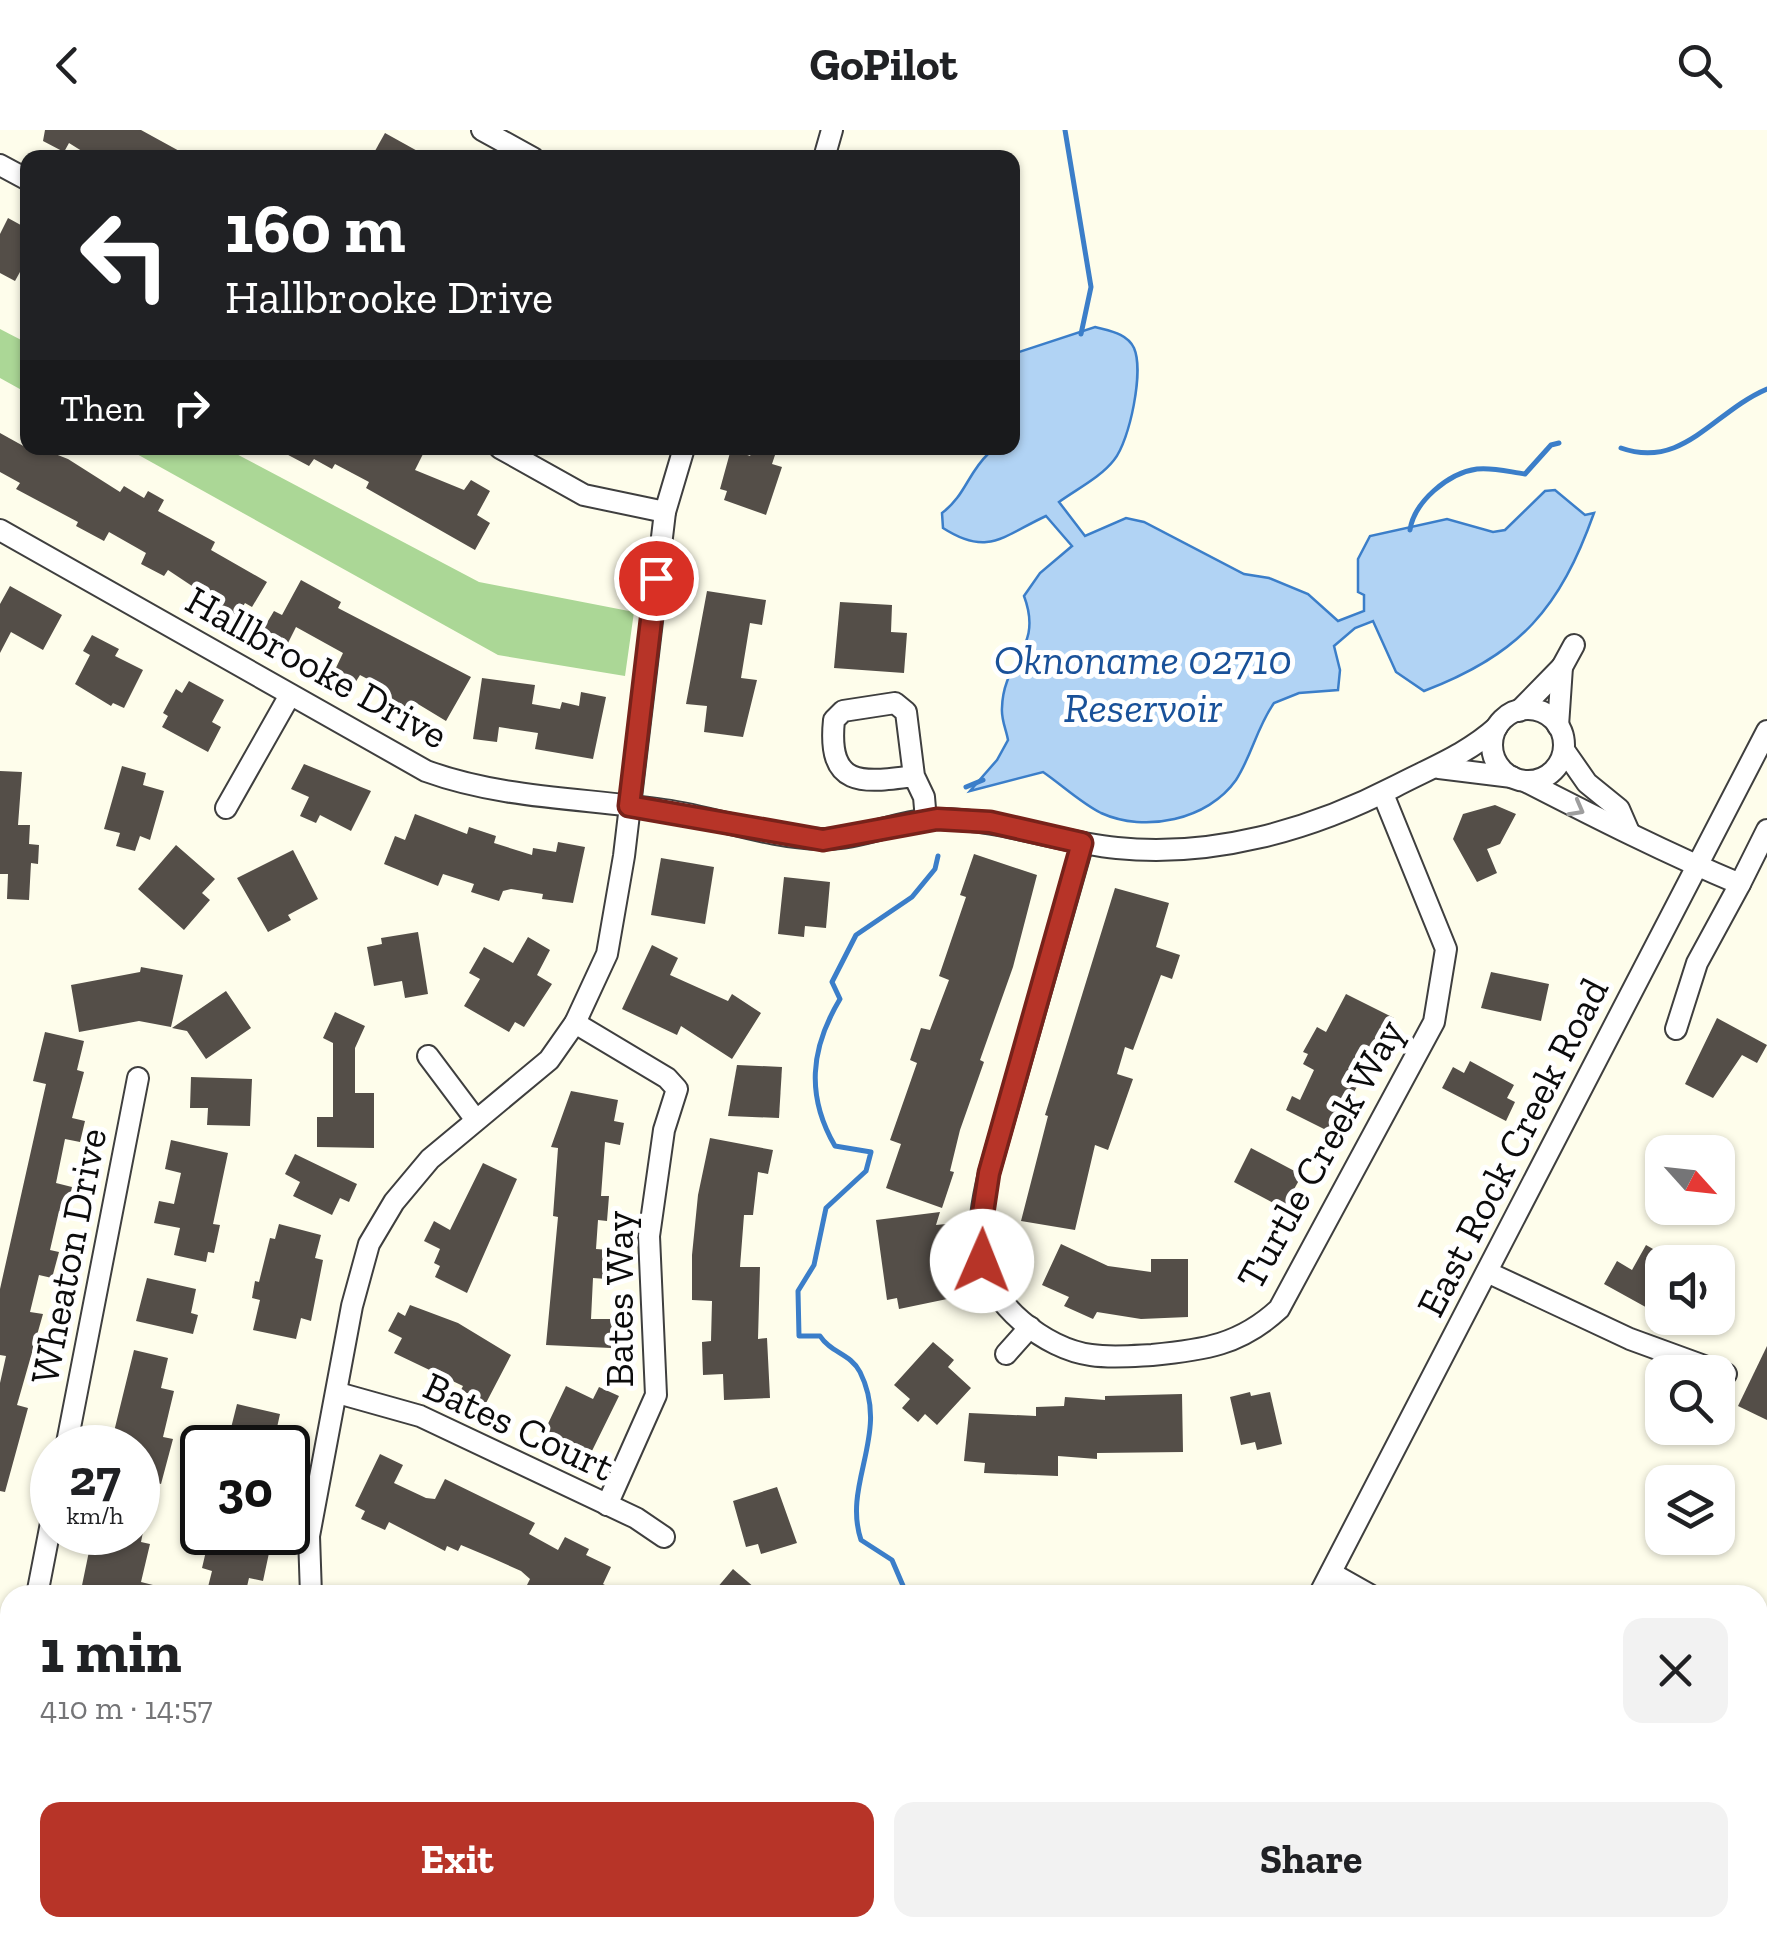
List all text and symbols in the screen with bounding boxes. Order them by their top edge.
icon: back [40,38,95,93]
text: GoPilot [810,38,957,92]
icon: search [1672,38,1727,93]
text: 160 m [225,186,406,270]
icon: left [60,190,190,320]
text: Hallbrooke Drive [225,271,553,325]
icon: right [164,380,219,435]
text: Then [60,385,144,431]
pin [614,536,699,621]
icon: arrive [629,551,684,606]
street label: Hallbrooke Drive [178,575,456,759]
water label: Oknoname 02710 Reservoir [994,634,1292,733]
one-way arrow [1566,796,1584,816]
street label: East Rock Creek Road [1406,970,1618,1324]
street label: Turtle Creek Way [1226,1010,1414,1297]
street label: Wheaton Drive [20,1124,116,1388]
north arrow [1645,1135,1735,1225]
map controls [1645,1135,1735,1555]
position arrow [930,1209,1034,1313]
street label: Bates Way [595,1210,643,1387]
button: sound [1645,1245,1735,1335]
button: search [1645,1355,1735,1445]
street label: Bates Court [416,1361,622,1491]
speed limit sign: 30 [180,1425,310,1555]
text: 27 [69,1448,121,1508]
button: layers [1645,1465,1735,1555]
text: km/h [66,1500,124,1530]
text: 1 min [40,1615,182,1687]
button: close [1623,1618,1728,1723]
text: 410 m · 14:57 [40,1689,213,1727]
button: Exit [40,1802,874,1917]
button: Share [894,1802,1728,1917]

